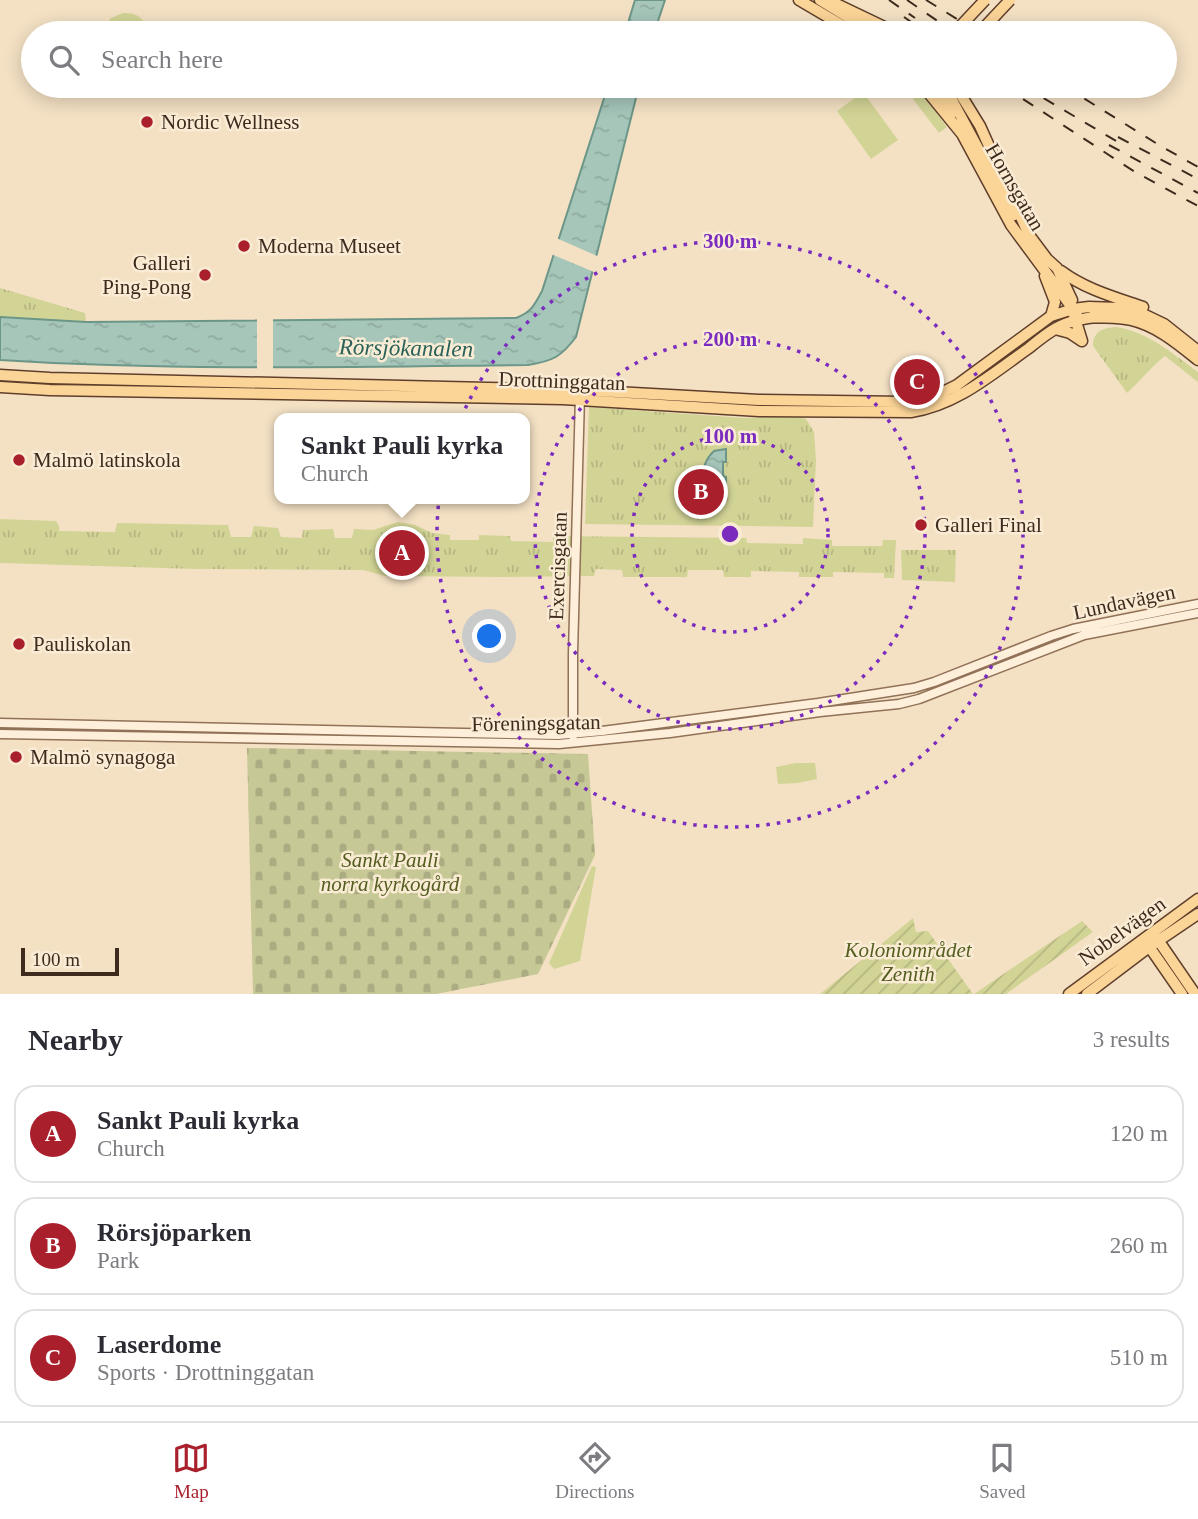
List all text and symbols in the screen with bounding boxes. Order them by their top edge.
search box [21,21,1177,98]
icon: search [45,41,83,79]
text: Search here [101,45,223,74]
place label: Nordic Wellness [161,110,299,134]
marker: Nordic Wellness [139,114,155,130]
street label: Hornsgatan [980,139,1050,235]
text: 300 m [703,229,758,253]
place label: Moderna Museet [258,234,401,258]
marker: Moderna Museet [236,238,252,254]
place label: Galleri Ping-Pong [102,251,191,299]
marker: Galleri Ping-Pong [197,267,213,283]
text: 200 m [703,327,758,351]
water label: Rörsjökanalen [338,334,473,362]
pin: C [894,356,940,408]
street label: Drottninggatan [498,367,626,395]
popup [274,413,530,504]
text: 100 m [703,424,758,448]
text: Sankt Pauli kyrka [301,431,503,460]
place label: Malmö latinskola [33,448,181,472]
marker: Malmö latinskola [11,452,27,468]
text: Church [301,461,369,486]
pin: B [678,466,724,518]
street label: Exercisgatan [544,511,572,621]
place label: Galleri Final [935,513,1042,537]
marker: Galleri Final [913,517,929,533]
centre of rings [718,522,742,546]
pin: A [379,527,425,579]
street label: Lundavägen [1071,579,1178,625]
your location [472,619,506,653]
place label: Pauliskolan [33,632,131,656]
marker: Pauliskolan [11,636,27,652]
street label: Föreningsgatan [471,710,601,736]
place label: Malmö synagoga [30,745,176,769]
marker: Malmö synagoga [8,749,24,765]
park label: Sankt Pauli norra kyrkogård [321,848,460,896]
street label: Nobelvägen [1074,891,1170,971]
park label: Koloniområdet Zenith [843,938,973,986]
scale bar [21,945,119,977]
text: 100 m [32,949,80,970]
text: Nearby [28,1023,123,1056]
text: 3 results [1093,1027,1170,1052]
text: Sankt Pauli kyrka [97,1106,299,1135]
text: A [45,1121,61,1146]
text: 120 m [1110,1121,1168,1146]
text: Church [97,1136,165,1161]
text: Rörsjöparken [97,1218,252,1247]
text: B [45,1233,61,1258]
text: 260 m [1110,1233,1168,1258]
text: Park [97,1248,139,1273]
text: Laserdome [97,1330,221,1359]
text: C [45,1345,61,1370]
text: 510 m [1110,1345,1168,1370]
text: Sports · Drottninggatan [97,1360,314,1385]
tab: Map [172,1439,210,1503]
tab: Directions [555,1439,634,1503]
tab: Saved [979,1439,1026,1503]

